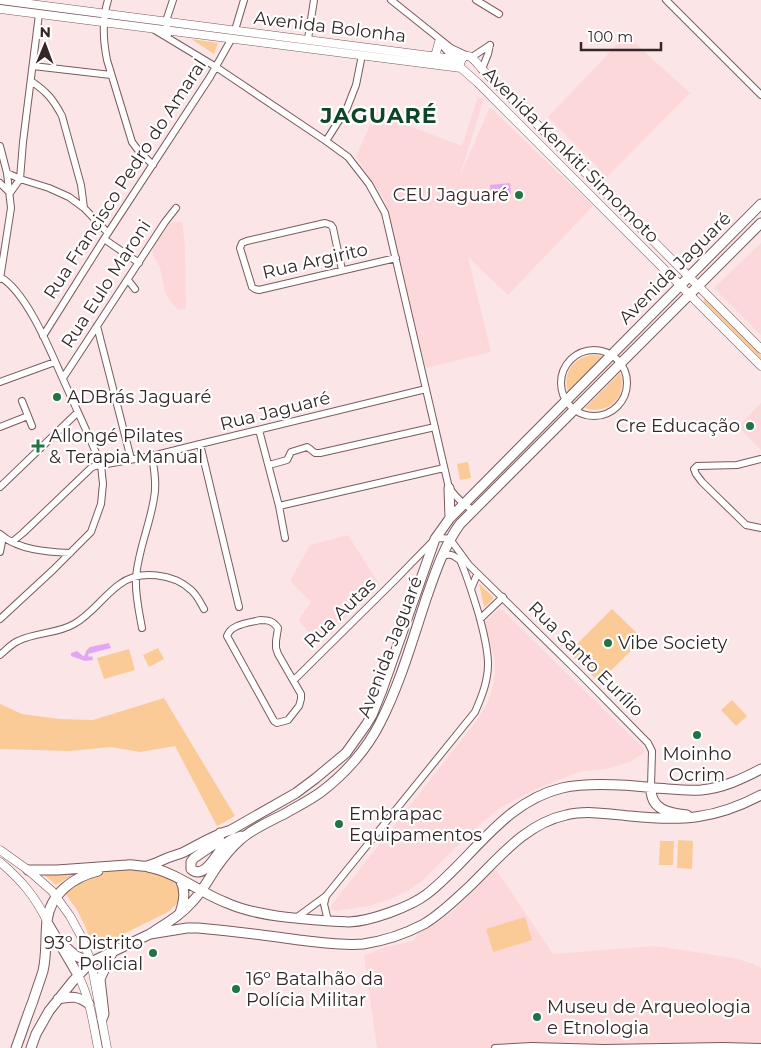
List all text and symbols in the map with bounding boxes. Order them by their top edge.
street label: Avenida Bolonha [253,7,407,47]
north arrow [20,20,70,70]
scale bar [581,20,661,52]
text: N [39,23,51,41]
text: 100 m [588,27,633,46]
street label: Rua Francisco Pedro do Amaral [39,55,211,303]
street label: Avenida Kenkiti Simomoto [478,62,664,248]
district label: JAGUARÉ [320,102,437,129]
place label: CEU Jaguaré [393,184,509,206]
marker: CEU Jaguaré [513,189,525,201]
street label: Avenida Jaguaré [614,207,736,329]
street label: Rua Eulo Maroni [56,216,156,352]
street label: Rua Argirito [260,238,370,284]
place label: ADBrás Jaguaré [67,386,212,408]
street label: Rua Jaguaré [218,387,333,435]
marker: ADBrás Jaguaré [51,391,63,403]
place label: Cre Educação [616,415,740,437]
marker: Cre Educação [744,420,756,432]
place label: Allongé Pilates & Terapia Manual [49,425,203,468]
marker: Allongé Pilates & Terapia Manual [31,439,45,453]
street label: Rua Autas [299,573,381,653]
street label: Avenida Jaguaré [353,573,427,721]
street label: Rua Santo Eurílio [524,597,648,721]
place label: Vibe Society [618,632,728,654]
marker: Vibe Society [602,637,614,649]
marker: Moinho Ocrim [691,729,703,741]
place label: Moinho Ocrim [663,743,731,786]
place label: Embrapac Equipamentos [349,803,482,846]
marker: Embrapac Equipamentos [333,818,345,830]
place label: 93º Distrito Policial [44,932,143,975]
marker: 93º Distrito Policial [147,947,159,959]
place label: 16º Batalhão da Polícia Militar [246,968,384,1011]
marker: 16º Batalhão da Polícia Militar [230,983,242,995]
place label: Museu de Arqueologia e Etnologia [547,996,751,1039]
marker: Museu de Arqueologia e Etnologia [531,1011,543,1023]

